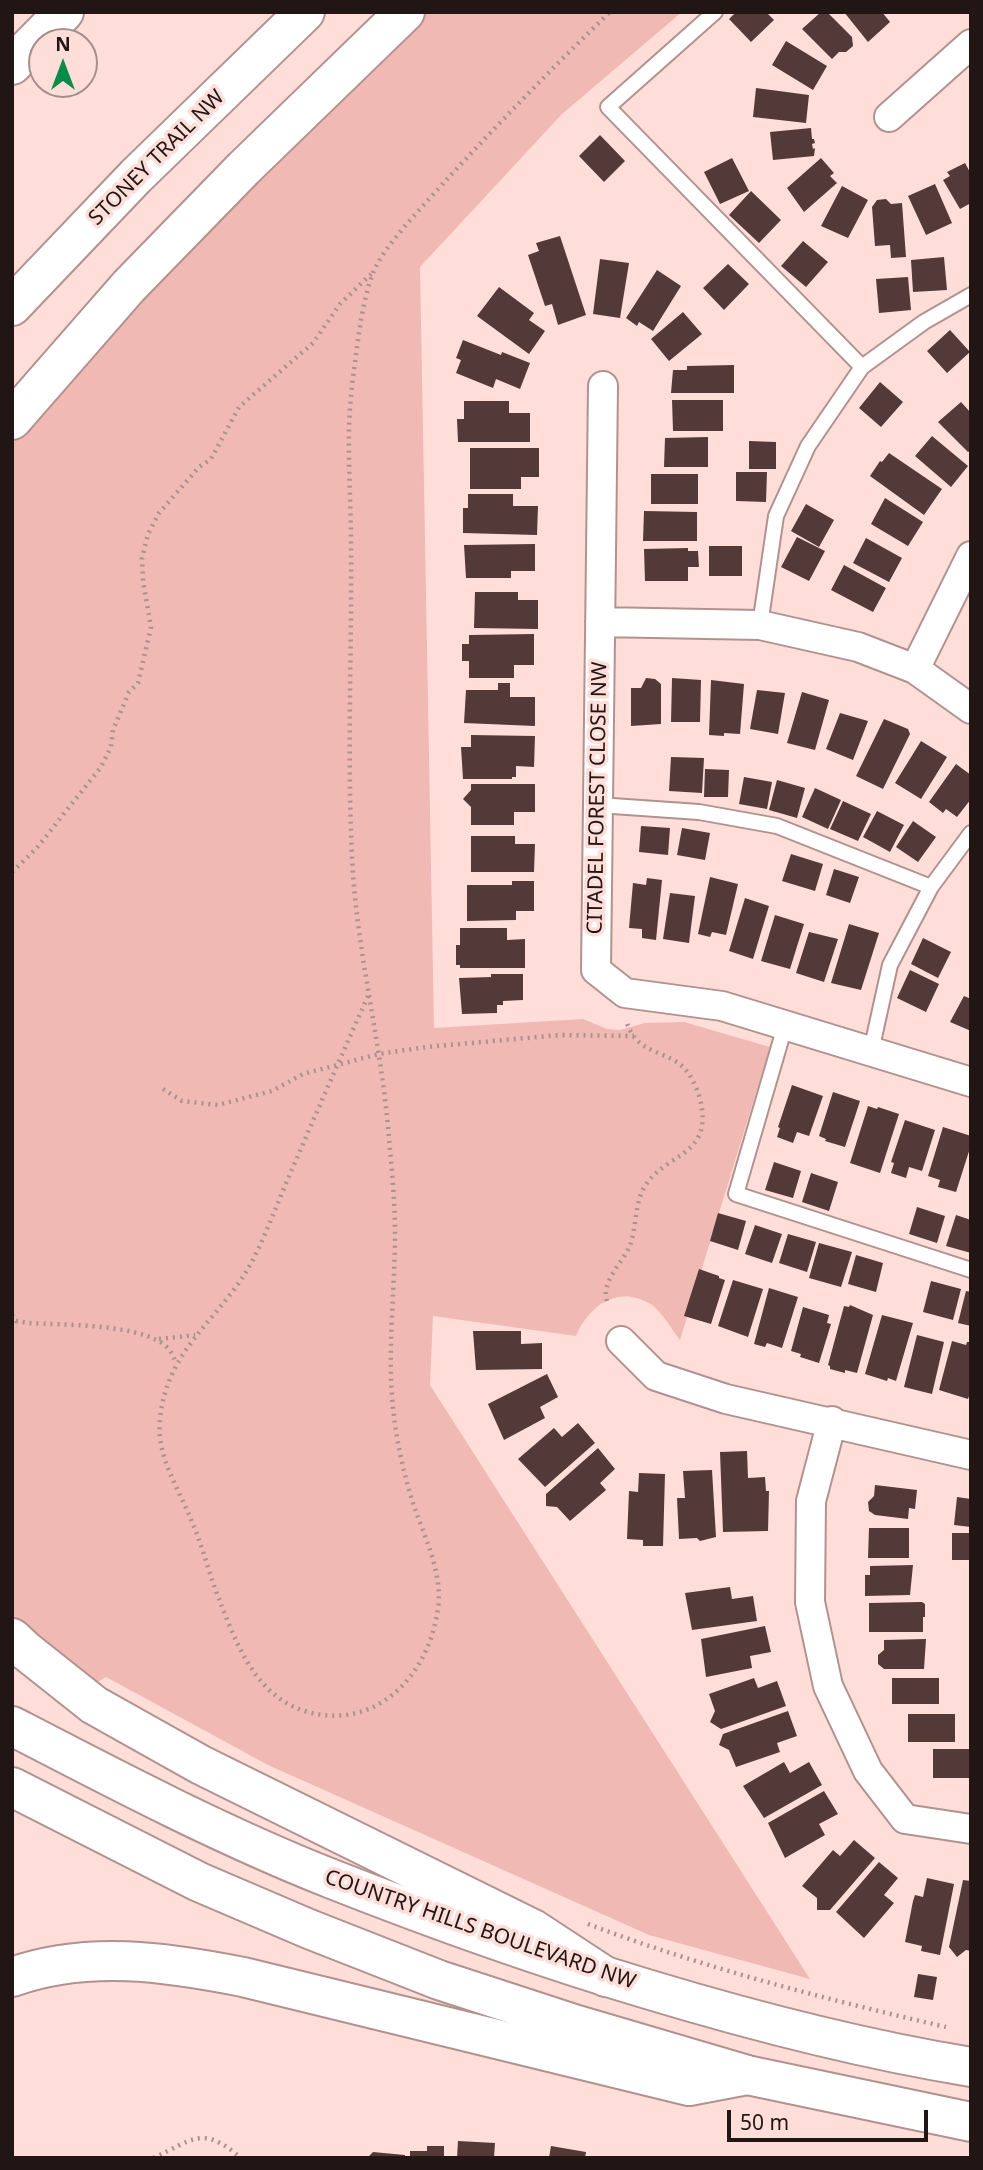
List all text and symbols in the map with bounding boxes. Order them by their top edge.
north arrow [28,28,98,98]
text: N [55,31,71,57]
street label: STONEY TRAIL NW [84,85,230,231]
street label: CITADEL FOREST CLOSE NW [583,662,613,934]
street label: COUNTRY HILLS BOULEVARD NW [321,1865,639,1995]
scale bar [731,2096,932,2140]
text: 50 m [740,2108,789,2136]

